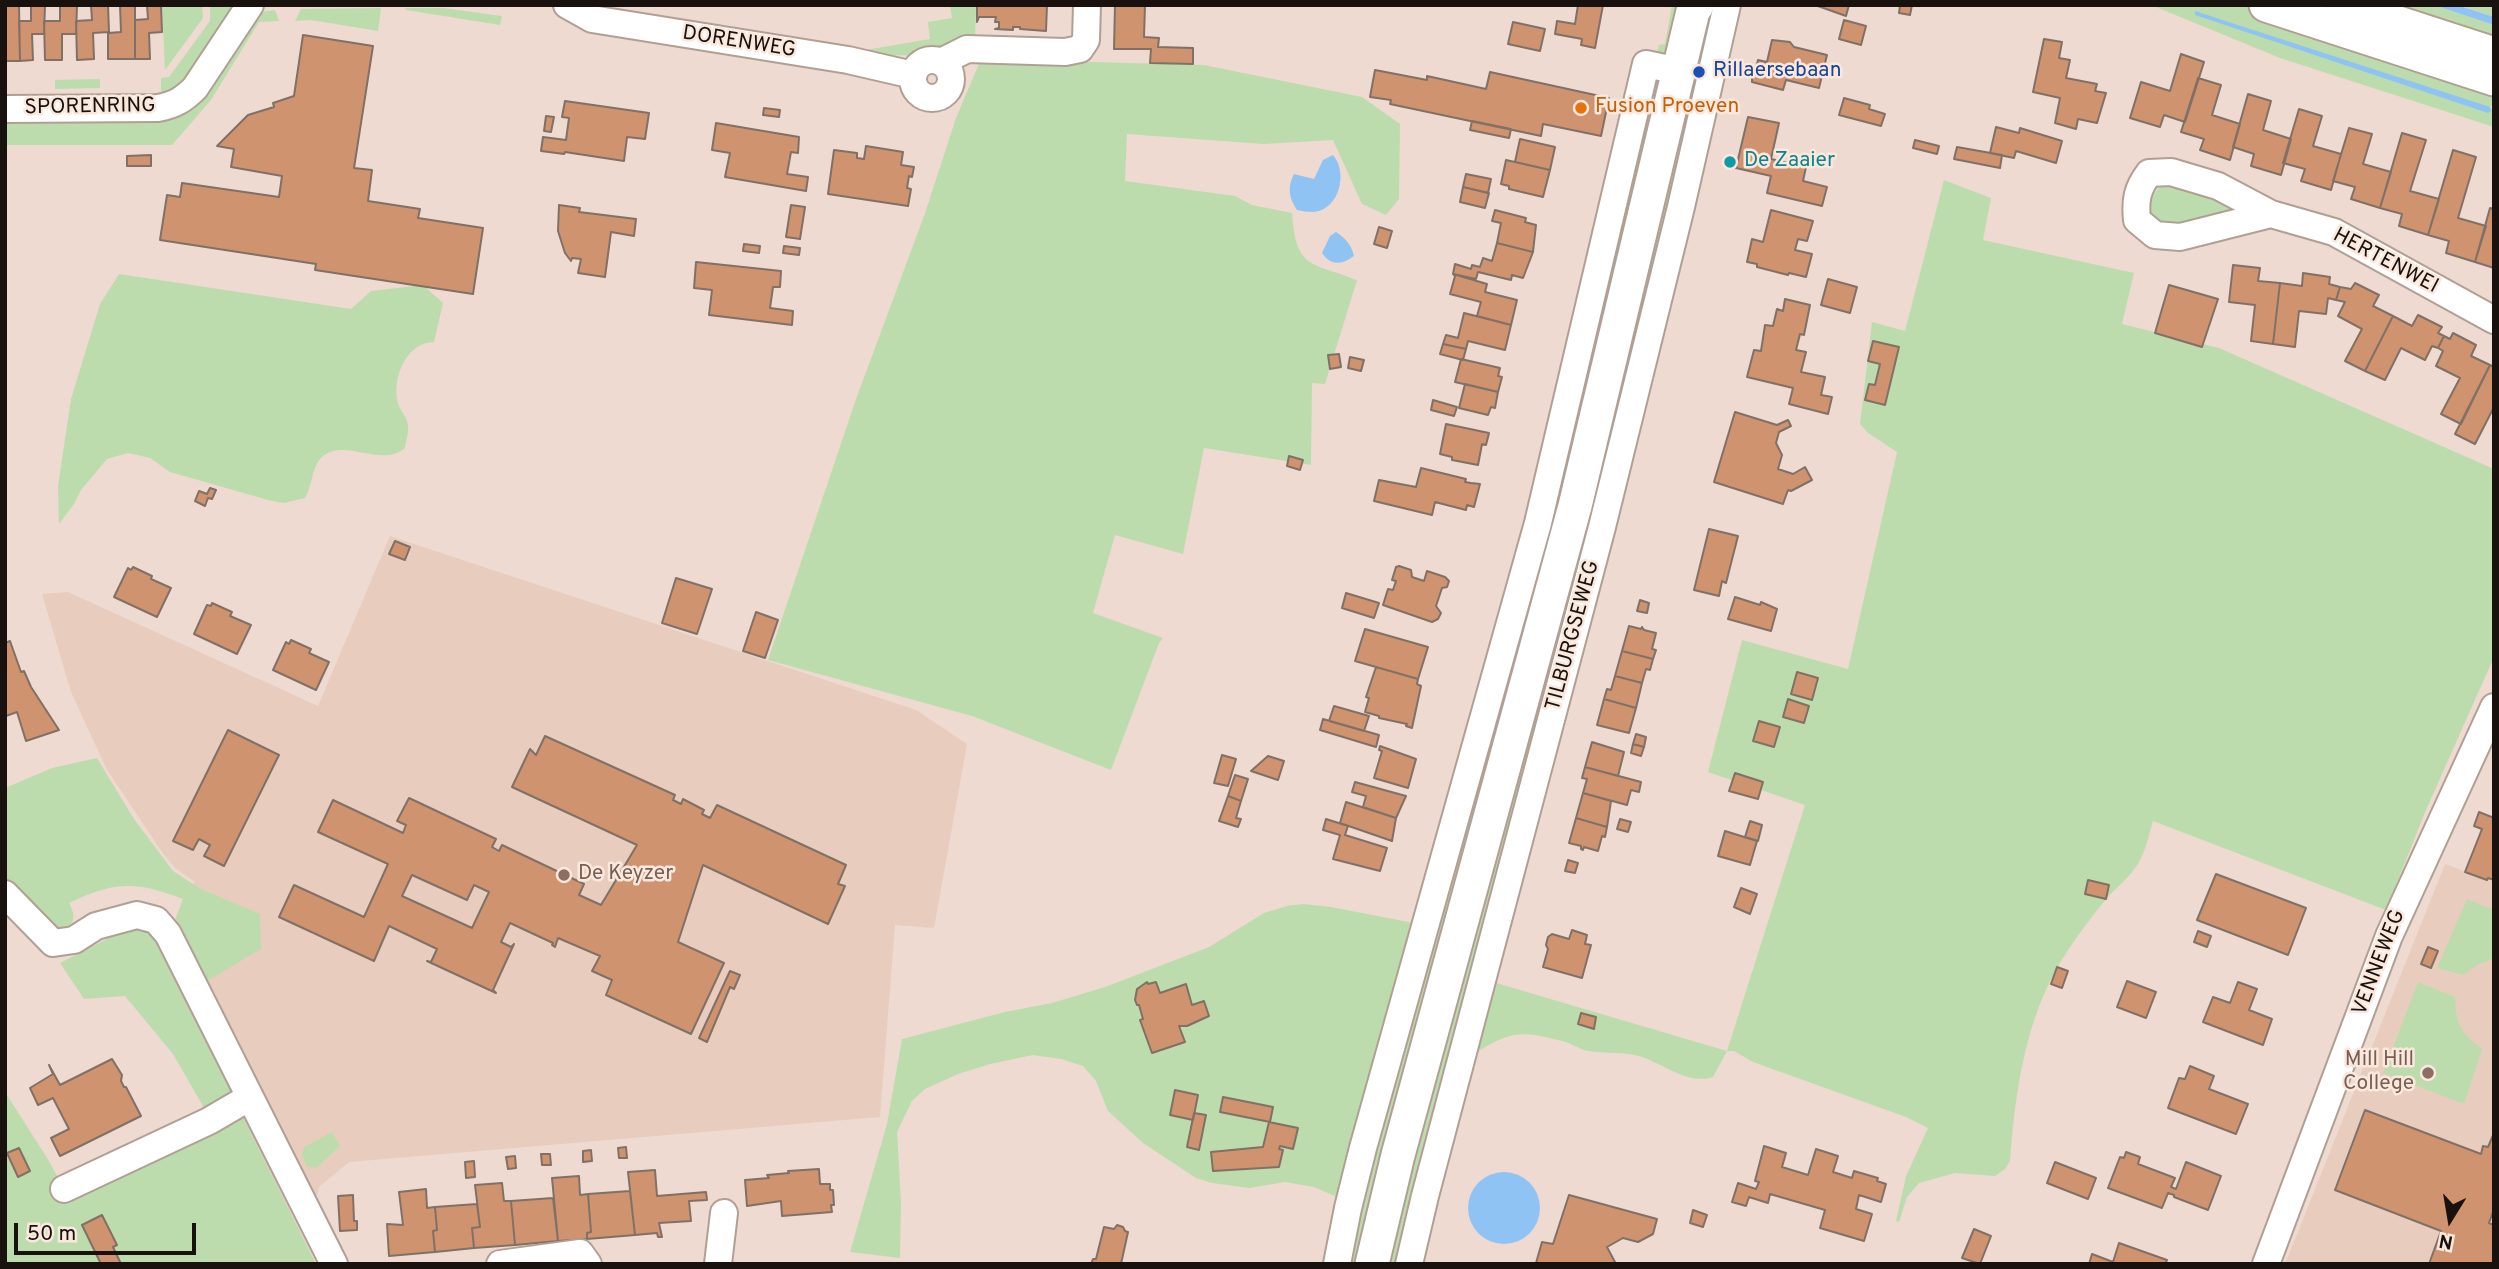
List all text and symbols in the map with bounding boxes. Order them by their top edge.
street label: DORENWEG [681,22,797,64]
place label: Rillaersebaan [1713,59,1841,85]
marker: Rillaersebaan [1691,64,1707,80]
street label: SPORENRING [24,94,156,122]
place label: Fusion Proeven [1595,95,1739,121]
marker: Fusion Proeven [1573,100,1589,116]
place label: De Zaaier [1744,149,1835,175]
marker: De Zaaier [1722,154,1738,170]
street label: HERTENWEI [2328,224,2442,300]
street label: TILBURGSEWEG [1542,558,1606,714]
place label: De Keyzer [578,862,674,888]
marker: De Keyzer [556,867,572,883]
street label: VENNEWEG [2348,906,2412,1020]
place label: Mill Hill College [2343,1048,2414,1098]
marker: Mill Hill College [2420,1065,2436,1081]
north arrow [2415,1185,2485,1255]
scale bar [18,1210,200,1254]
text: 50 m [27,1221,76,1248]
text: N [2437,1228,2455,1254]

